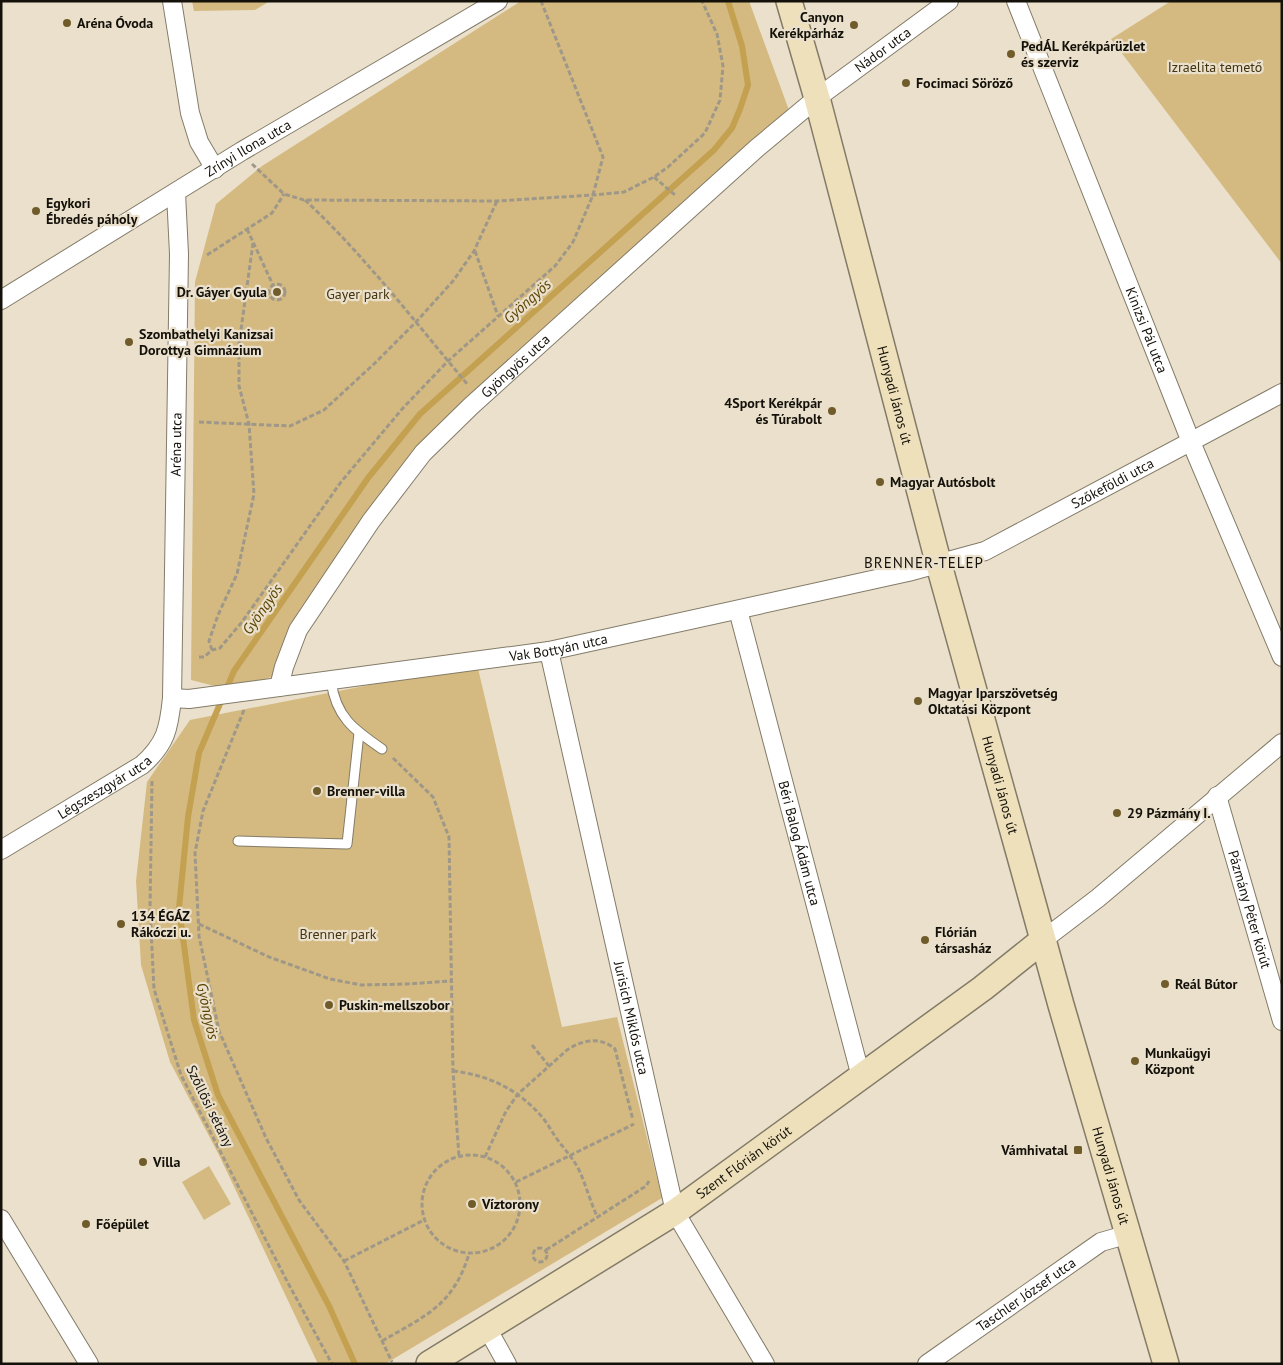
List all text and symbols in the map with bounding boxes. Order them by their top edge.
place label: Canyon Kerékpárház [770,8,844,42]
place label: Aréna Óvoda [77,14,153,32]
marker: Aréna Óvoda [61,17,73,29]
marker: Canyon Kerékpárház [848,19,860,31]
street label: Nádor utca [851,23,914,76]
place label: PedÁL Kerékpárüzlet és szerviz [1021,37,1145,71]
marker: PedÁL Kerékpárüzlet és szerviz [1005,48,1017,60]
park label: Izraelita temető [1168,58,1262,76]
place label: Focimaci Söröző [916,74,1014,92]
marker: Focimaci Söröző [900,77,912,89]
street label: Zrínyi Ilona utca [202,115,294,181]
place label: Egykori Ébredés páholy [46,194,138,228]
marker: Egykori Ébredés páholy [30,205,42,217]
water label: Gyöngyös [499,275,555,327]
place label: Dr. Gáyer Gyula [177,283,267,301]
street label: Kinizsi Pál utca [1121,284,1172,376]
park label: Gayer park [326,285,390,303]
marker: Dr. Gáyer Gyula [271,286,283,298]
place label: Szombathelyi Kanizsai Dorottya Gimnázium [139,325,274,359]
street label: Gyöngyös utca [477,330,554,402]
marker: Szombathelyi Kanizsai Dorottya Gimnázium [123,336,135,348]
street label: Hunyadi János út [873,344,916,447]
place label: 4Sport Kerékpár és Túrabolt [724,394,822,428]
marker: 4Sport Kerékpár és Túrabolt [826,405,838,417]
street label: Aréna utca [166,412,185,477]
street label: Szőkeföldi utca [1068,454,1157,513]
place label: Magyar Autósbolt [890,473,996,491]
marker: Magyar Autósbolt [874,476,886,488]
district label: BRENNER-TELEP [864,553,984,572]
water label: Gyöngyös [238,580,286,638]
street label: Vak Bottyán utca [507,629,609,665]
place label: Magyar Iparszövetség Oktatási Központ [928,684,1058,718]
marker: Magyar Iparszövetség Oktatási Központ [912,695,924,707]
street label: Hunyadi János út [978,734,1022,837]
street label: Légszeszgyár utca [54,752,156,823]
street label: Béri Balog Ádám utca [774,779,824,907]
place label: Brenner-villa [327,782,405,800]
marker: Brenner-villa [311,785,323,797]
place label: 29 Pázmány I. [1127,804,1211,822]
marker: 29 Pázmány I. [1111,807,1123,819]
street label: Pázmány Péter körút [1224,848,1275,971]
place label: 134 ÉGÁZ Rákóczi u. [131,907,191,941]
marker: 134 ÉGÁZ Rákóczi u. [115,918,127,930]
place label: Flórián társasház [935,923,992,957]
park label: Brenner park [300,925,377,943]
marker: Flórián társasház [919,934,931,946]
street label: Jurisich Miklós utca [610,958,653,1076]
place label: Reál Bútor [1175,975,1238,993]
marker: Reál Bútor [1159,978,1171,990]
water label: Gyöngyös [193,981,223,1041]
place label: Puskin-mellszobor [339,996,450,1014]
marker: Puskin-mellszobor [323,999,335,1011]
place label: Munkaügyi Központ [1145,1044,1211,1078]
marker: Munkaügyi Központ [1129,1055,1141,1067]
street label: Szőllősi sétány [182,1062,238,1150]
street label: Szent Flórián körút [692,1121,795,1203]
street label: Hunyadi János út [1088,1124,1134,1227]
place label: Vámhivatal [1000,1141,1069,1159]
marker: Vámhivatal [1072,1144,1084,1156]
place label: Villa [152,1153,180,1171]
marker: Villa [137,1156,149,1168]
place label: Víztorony [481,1195,539,1213]
marker: Víztorony [466,1198,478,1210]
place label: Főépület [96,1215,149,1233]
marker: Főépület [80,1218,92,1230]
street label: Taschler József utca [973,1253,1079,1336]

